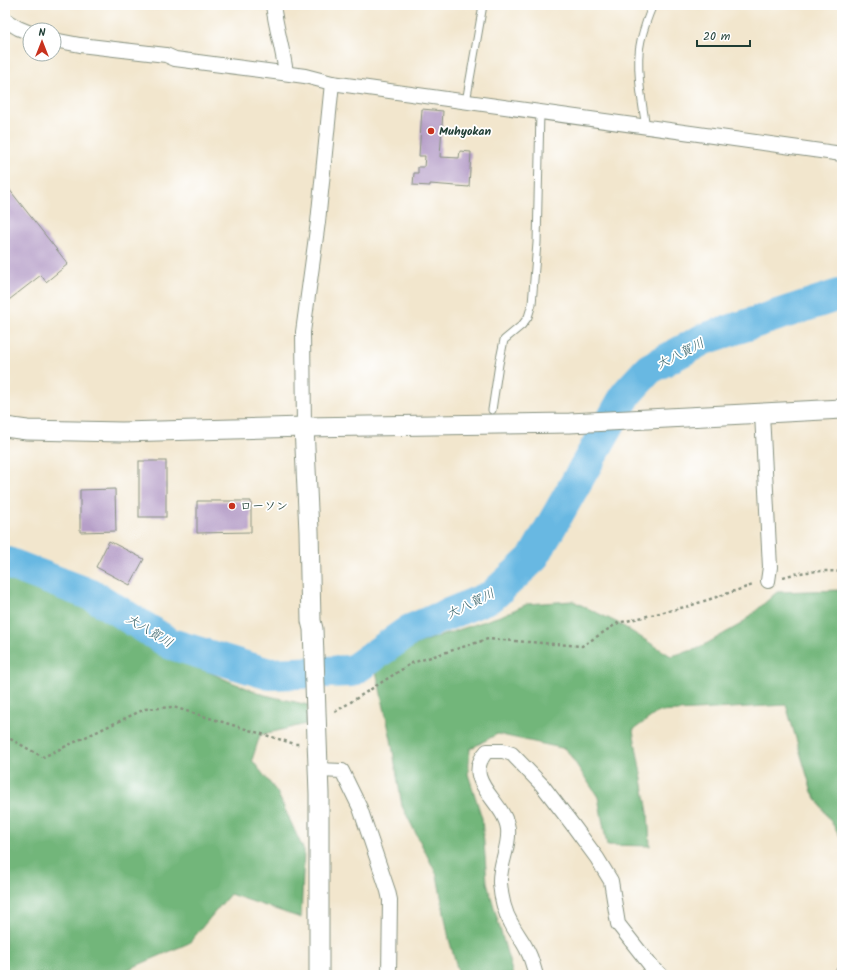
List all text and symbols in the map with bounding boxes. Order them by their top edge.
north arrow [22,22,62,62]
scale bar [697,22,750,48]
text: N [39,24,46,42]
text: 20 m [703,27,731,46]
place label: Muhyokan [439,122,491,141]
marker: Muhyokan [426,126,436,136]
water label: 大八賀川 [653,333,709,375]
place label: ローソン [240,497,288,516]
marker: ローソン [227,501,237,511]
water label: 大八賀川 [443,584,499,625]
water label: 大八賀川 [122,609,177,654]

